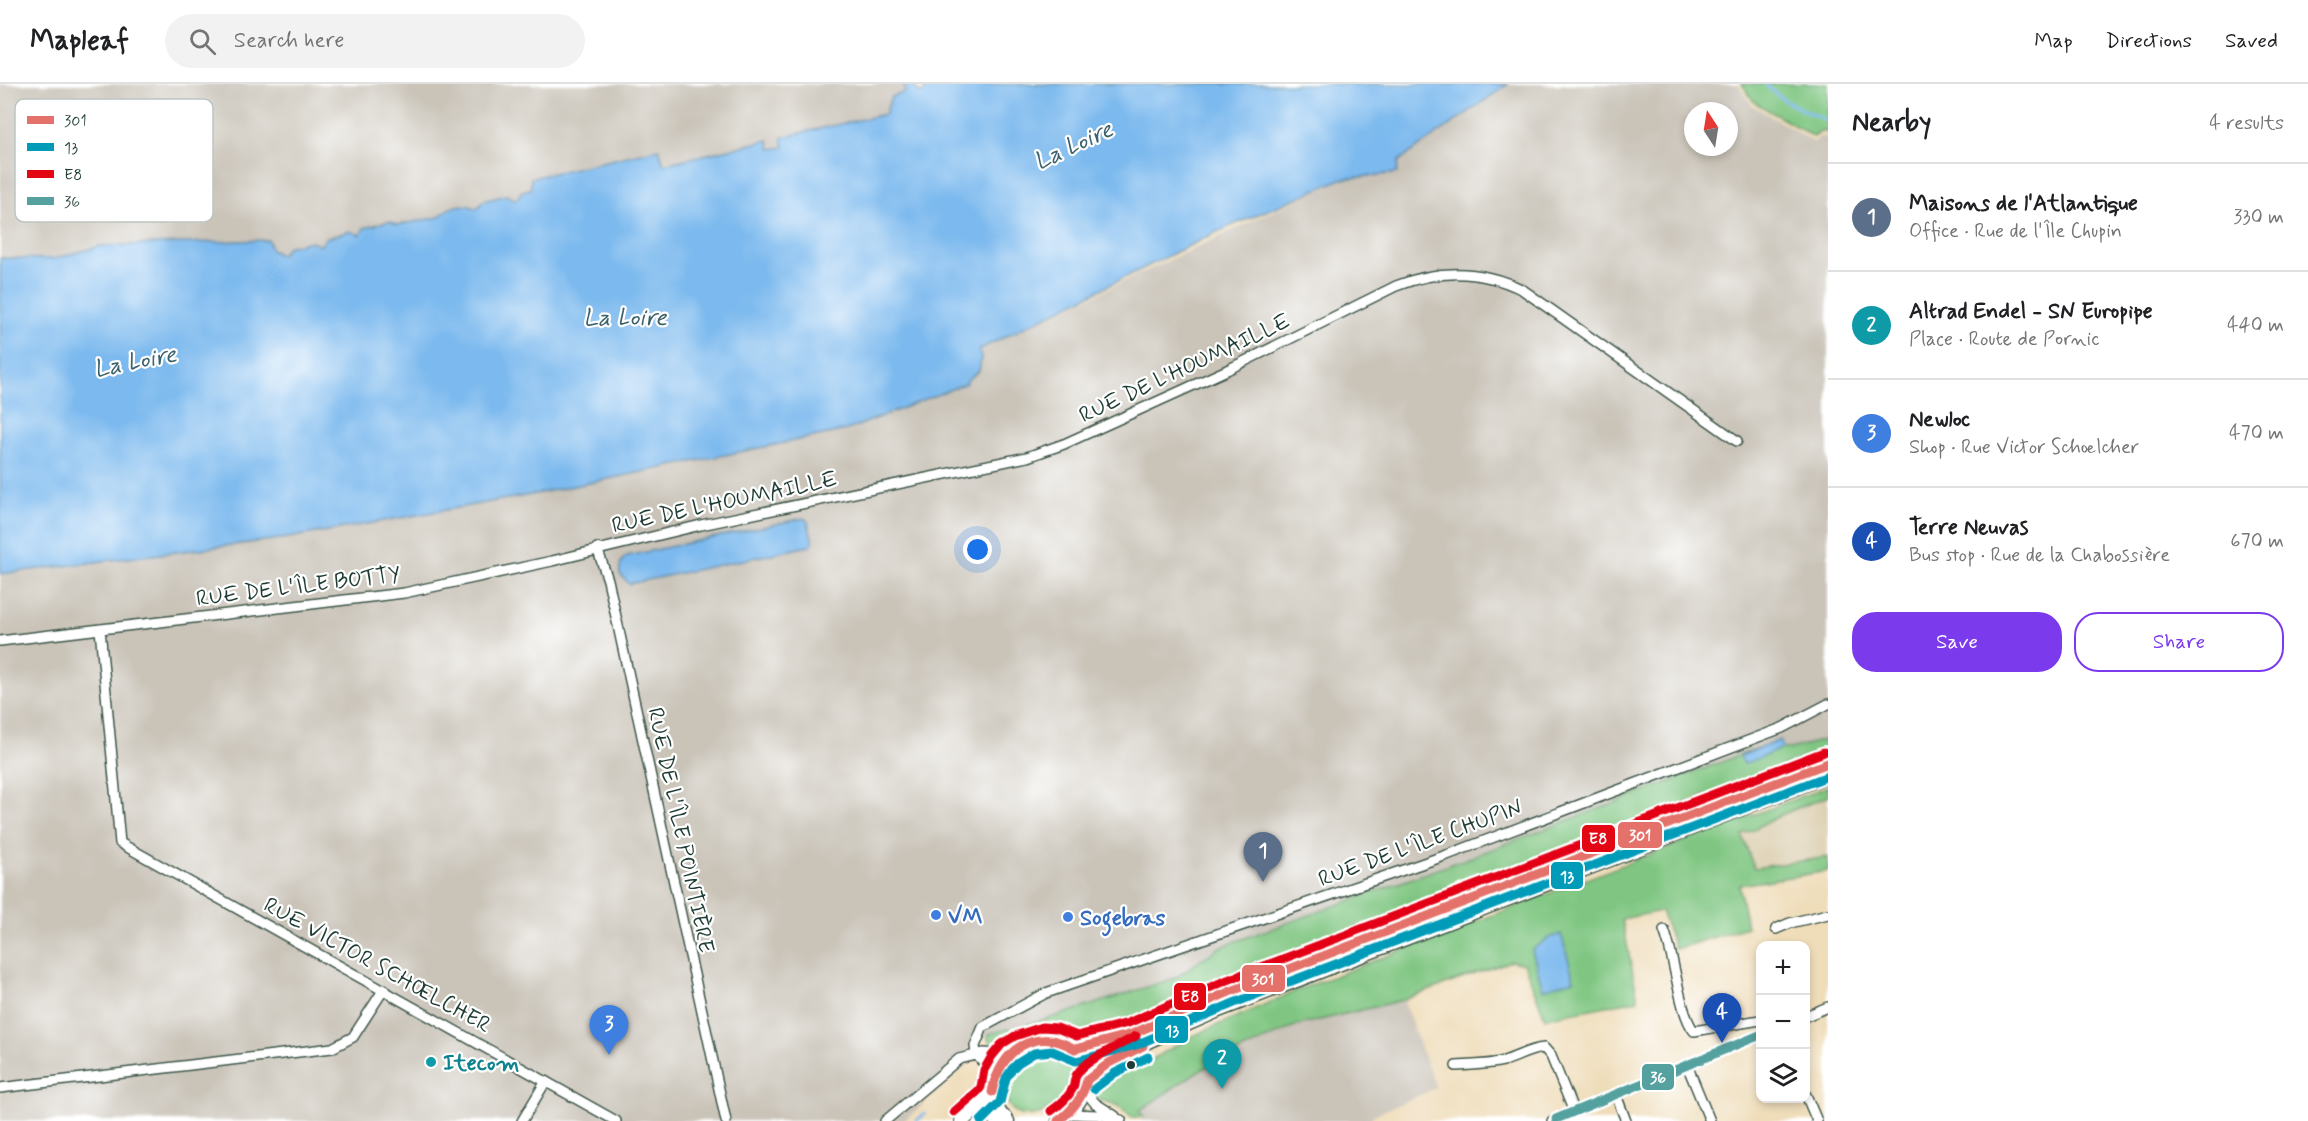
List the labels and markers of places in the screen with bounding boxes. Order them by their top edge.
pin: 1 [1244,832,1282,882]
place label: VM [948,903,983,931]
place label: Sogebras [1080,905,1165,937]
marker: VM [929,908,943,922]
marker: Sogebras [1061,910,1075,924]
pin: 4 [1702,994,1742,1043]
pin: 3 [590,1006,628,1055]
pin: 2 [1202,1040,1242,1089]
place label: Itecom [443,1050,519,1078]
marker: Itecom [424,1055,438,1069]
unlabelled marker [1125,1059,1137,1071]

